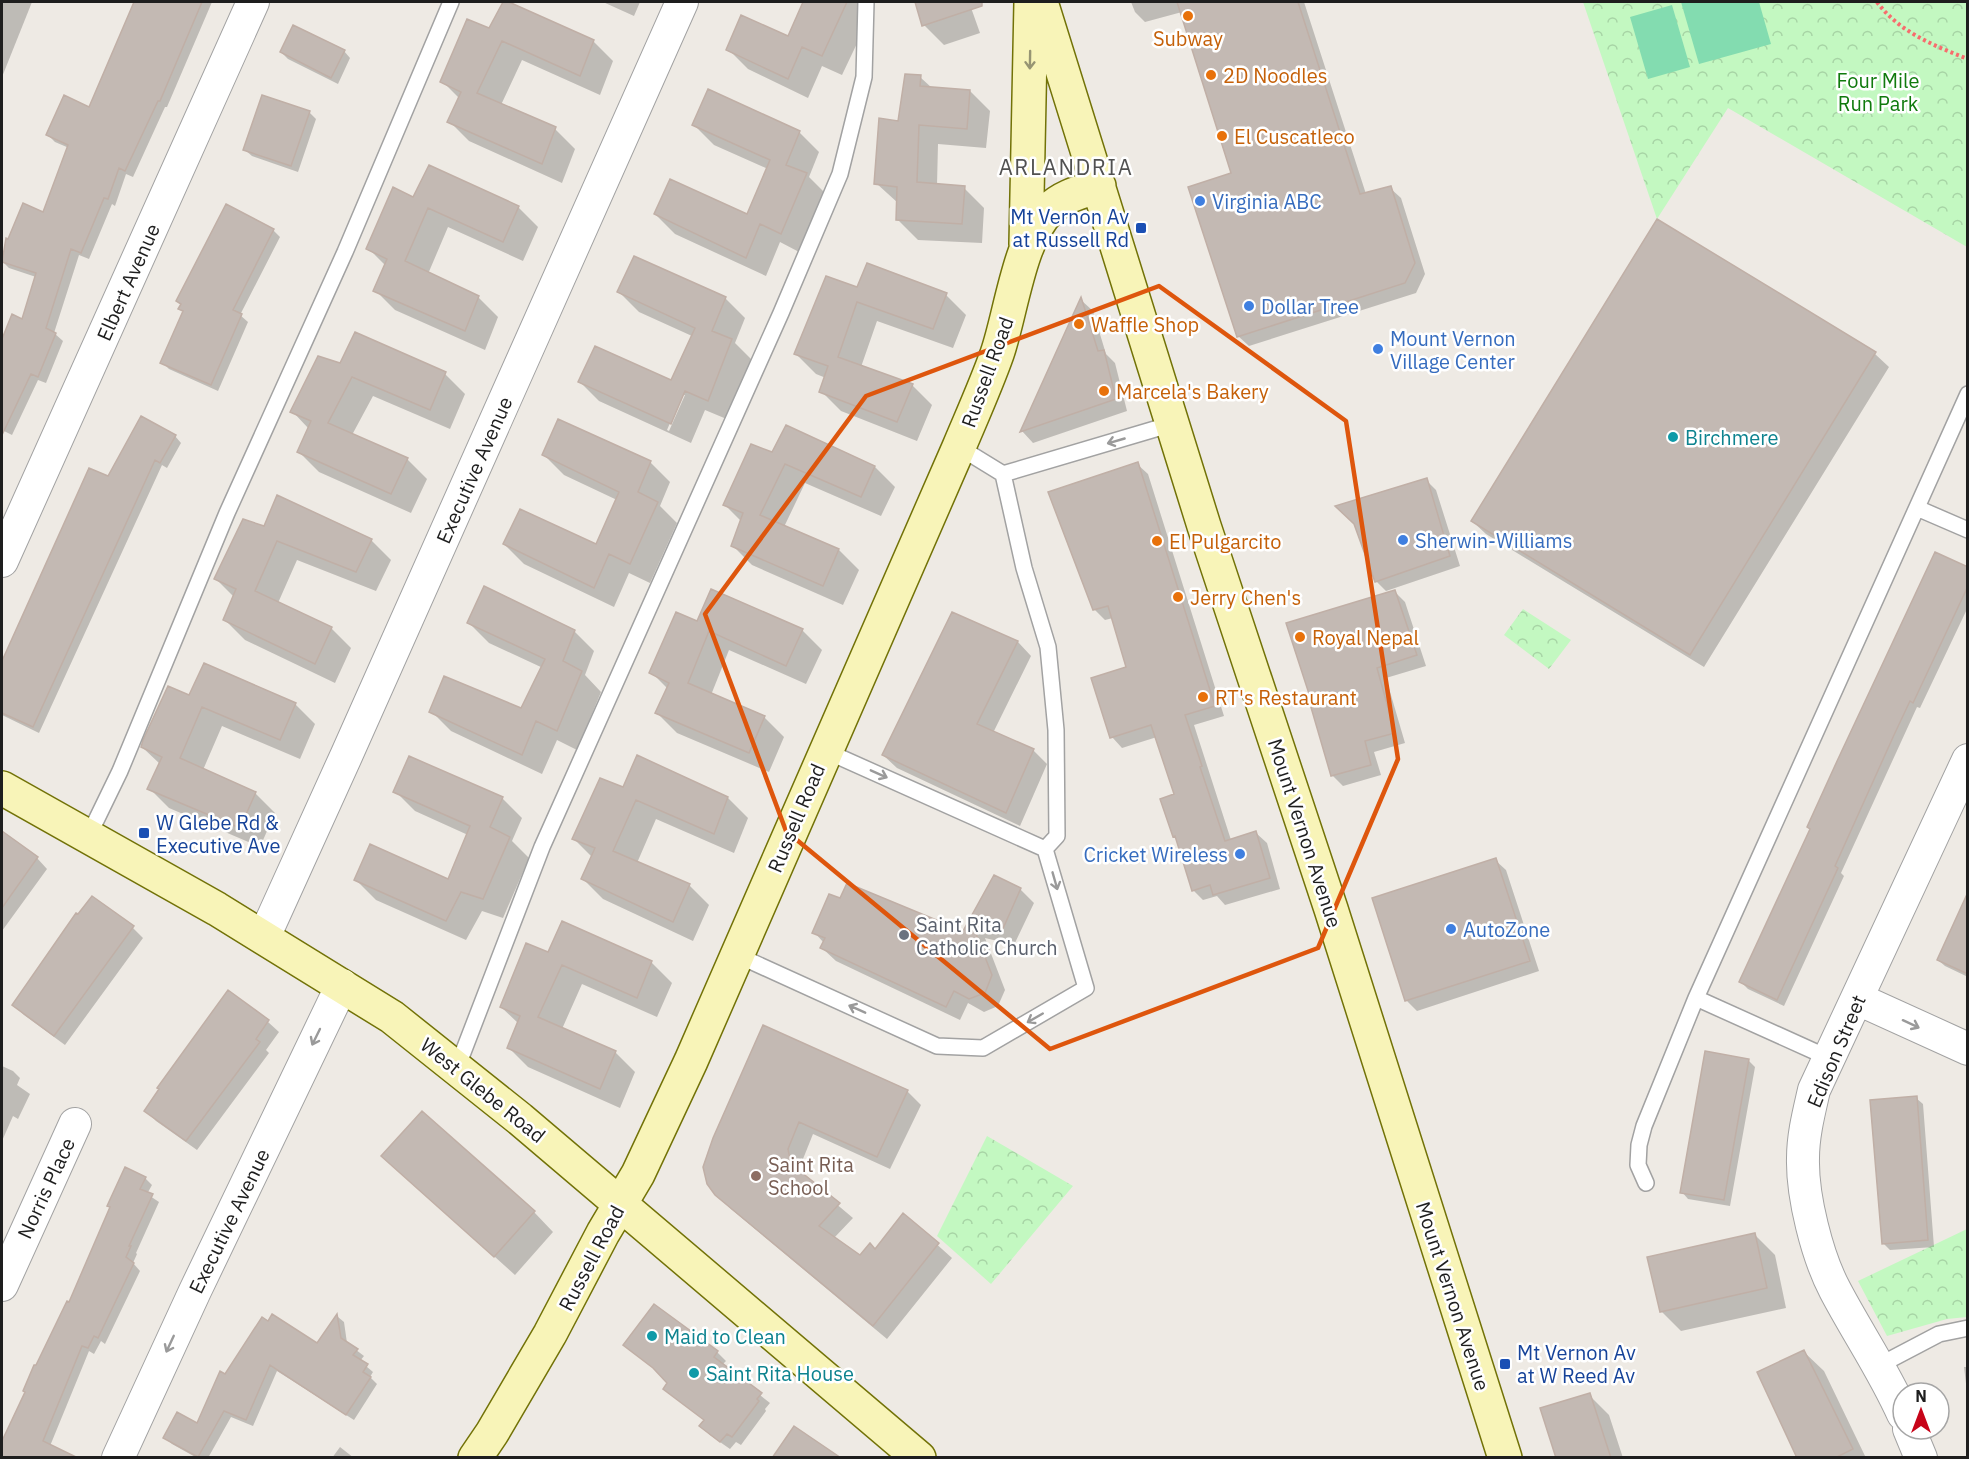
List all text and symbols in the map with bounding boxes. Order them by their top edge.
marker: Subway [1181,9,1195,23]
place label: Subway [1153,25,1223,52]
one-way arrow [1024,49,1036,69]
place label: 2D Noodles [1223,62,1327,89]
park label: Four Mile Run Park [1837,67,1919,117]
marker: 2D Noodles [1204,68,1218,82]
place label: El Cuscatleco [1234,123,1355,150]
marker: El Cuscatleco [1215,129,1229,143]
district label: ARLANDRIA [999,152,1133,181]
place label: Virginia ABC [1212,188,1322,215]
marker: Virginia ABC [1193,194,1207,208]
place label: Mt Vernon Av at Russell Rd [1010,203,1129,253]
street label: Elbert Avenue [90,219,166,345]
marker: Mt Vernon Av at Russell Rd [1134,221,1148,235]
place label: Dollar Tree [1261,293,1359,320]
marker: Dollar Tree [1242,299,1256,313]
place label: Waffle Shop [1091,311,1199,338]
street label: Russell Road [954,313,1020,431]
marker: Waffle Shop [1072,317,1086,331]
place label: Mount Vernon Village Center [1390,325,1516,375]
marker: Mount Vernon Village Center [1371,342,1385,356]
place label: Marcela's Bakery [1116,378,1269,405]
marker: Marcela's Bakery [1097,384,1111,398]
street label: Executive Avenue [430,392,519,548]
place label: Birchmere [1685,424,1778,451]
marker: Birchmere [1666,430,1680,444]
one-way arrow [1107,436,1126,447]
place label: Sherwin-Williams [1415,527,1572,554]
place label: El Pulgarcito [1169,528,1281,555]
marker: Sherwin-Williams [1396,533,1410,547]
marker: El Pulgarcito [1150,534,1164,548]
place label: Jerry Chen's [1190,584,1301,611]
marker: Jerry Chen's [1171,590,1185,604]
place label: Royal Nepal [1312,624,1419,651]
marker: Royal Nepal [1293,630,1307,644]
place label: RT's Restaurant [1215,684,1357,711]
marker: RT's Restaurant [1196,690,1210,704]
street label: Mount Vernon Avenue [1262,735,1348,931]
street label: Russell Road [761,759,831,877]
one-way arrow [870,769,888,781]
place label: W Glebe Rd & Executive Ave [156,809,280,859]
marker: W Glebe Rd & Executive Ave [137,826,151,840]
place label: Cricket Wireless [1083,841,1228,868]
marker: Cricket Wireless [1233,847,1247,861]
one-way arrow [1050,871,1061,890]
place label: Saint Rita Catholic Church [916,911,1058,961]
place label: AutoZone [1463,916,1550,943]
marker: AutoZone [1444,922,1458,936]
marker: Saint Rita Catholic Church [897,928,911,942]
street label: Edison Street [1800,991,1872,1111]
one-way arrow [848,1003,866,1015]
one-way arrow [1027,1012,1044,1024]
one-way arrow [1901,1018,1919,1030]
one-way arrow [310,1028,322,1046]
street label: West Glebe Road [415,1031,551,1149]
street label: Norris Place [11,1133,81,1243]
street label: Executive Avenue [182,1144,276,1298]
place label: Saint Rita School [768,1151,854,1201]
marker: Saint Rita School [749,1169,763,1183]
street label: Mount Vernon Avenue [1410,1198,1496,1394]
street label: Russell Road [552,1200,630,1316]
place label: Maid to Clean [664,1323,786,1350]
marker: Maid to Clean [645,1329,659,1343]
one-way arrow [163,1334,175,1352]
place label: Mt Vernon Av at W Reed Av [1517,1339,1636,1389]
marker: Mt Vernon Av at W Reed Av [1498,1357,1512,1371]
place label: Saint Rita House [706,1360,854,1387]
marker: Saint Rita House [687,1366,701,1380]
north arrow [1891,1381,1951,1441]
text: N [1915,1386,1927,1406]

